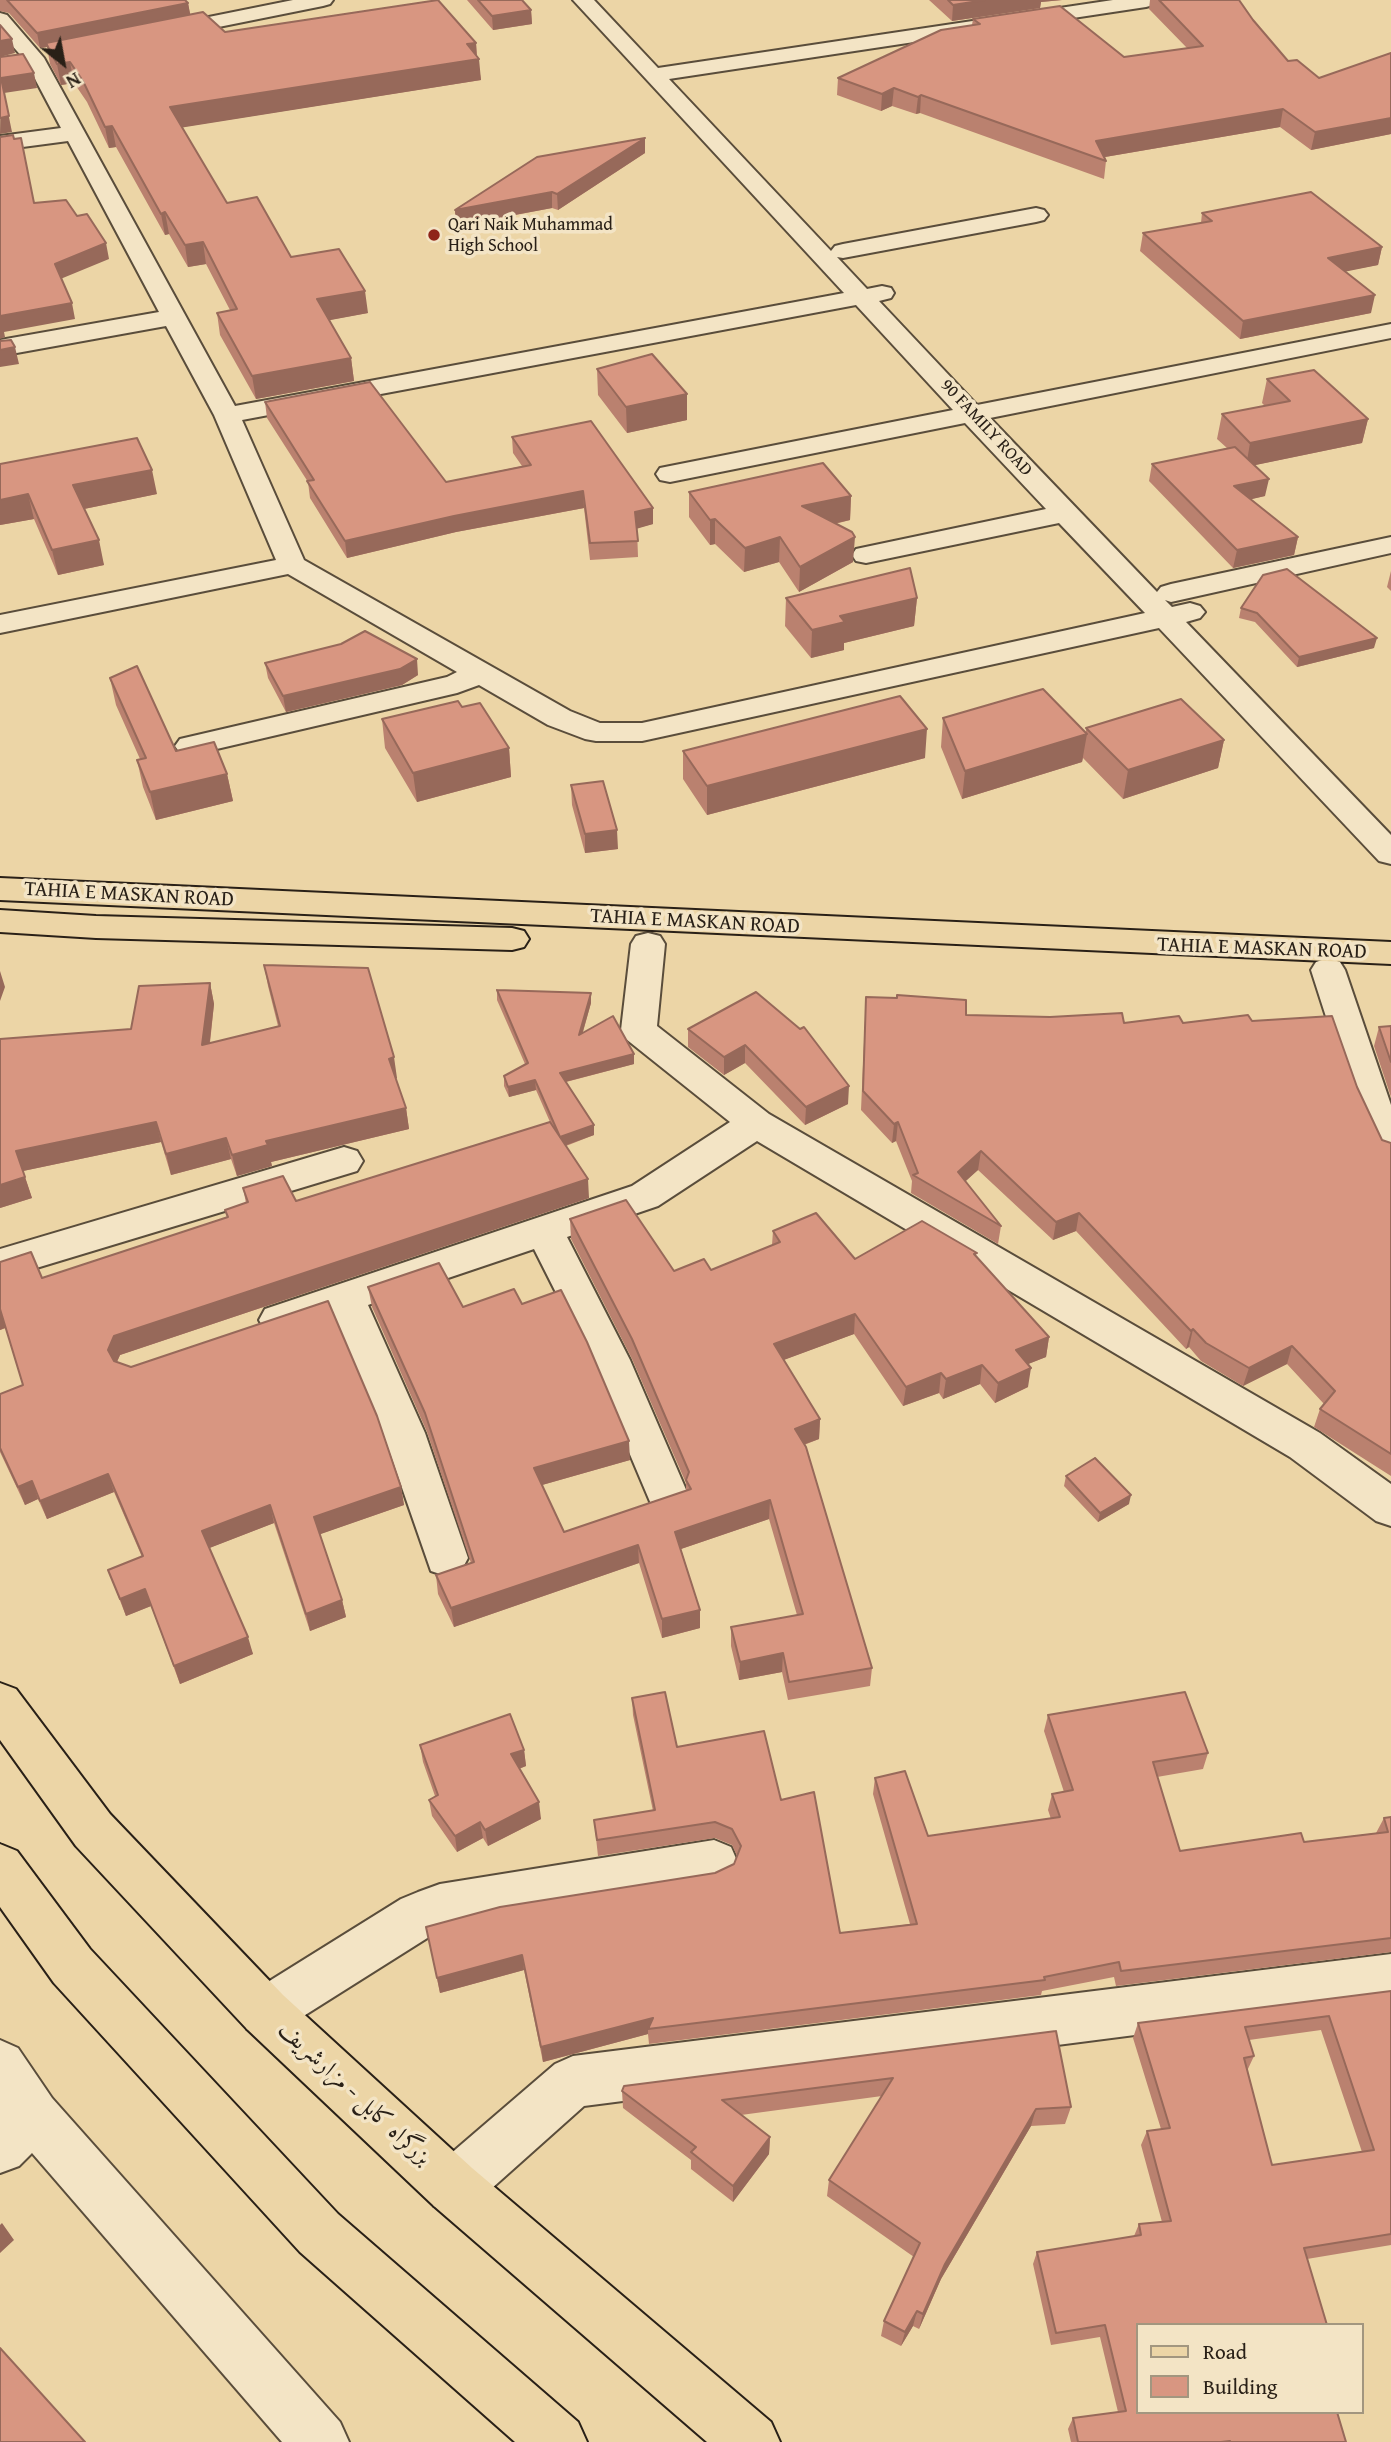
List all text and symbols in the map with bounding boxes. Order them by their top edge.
north arrow [28,28,98,98]
text: N [61,66,86,96]
place label: Qari Naik Muhammad High School [448,214,613,256]
marker: Qari Naik Muhammad High School [426,227,442,243]
street label: 90 FAMILY ROAD [936,375,1036,481]
street label: TAHIA E MASKAN ROAD [24,877,234,913]
street label: TAHIA E MASKAN ROAD [590,904,800,940]
street label: TAHIA E MASKAN ROAD [1157,933,1367,965]
street label: بزرگراه کابل - مزارشریف [272,2016,436,2172]
legend [1136,2323,1363,2414]
text: Road [1203,2336,1247,2367]
text: Building [1203,2371,1277,2402]

